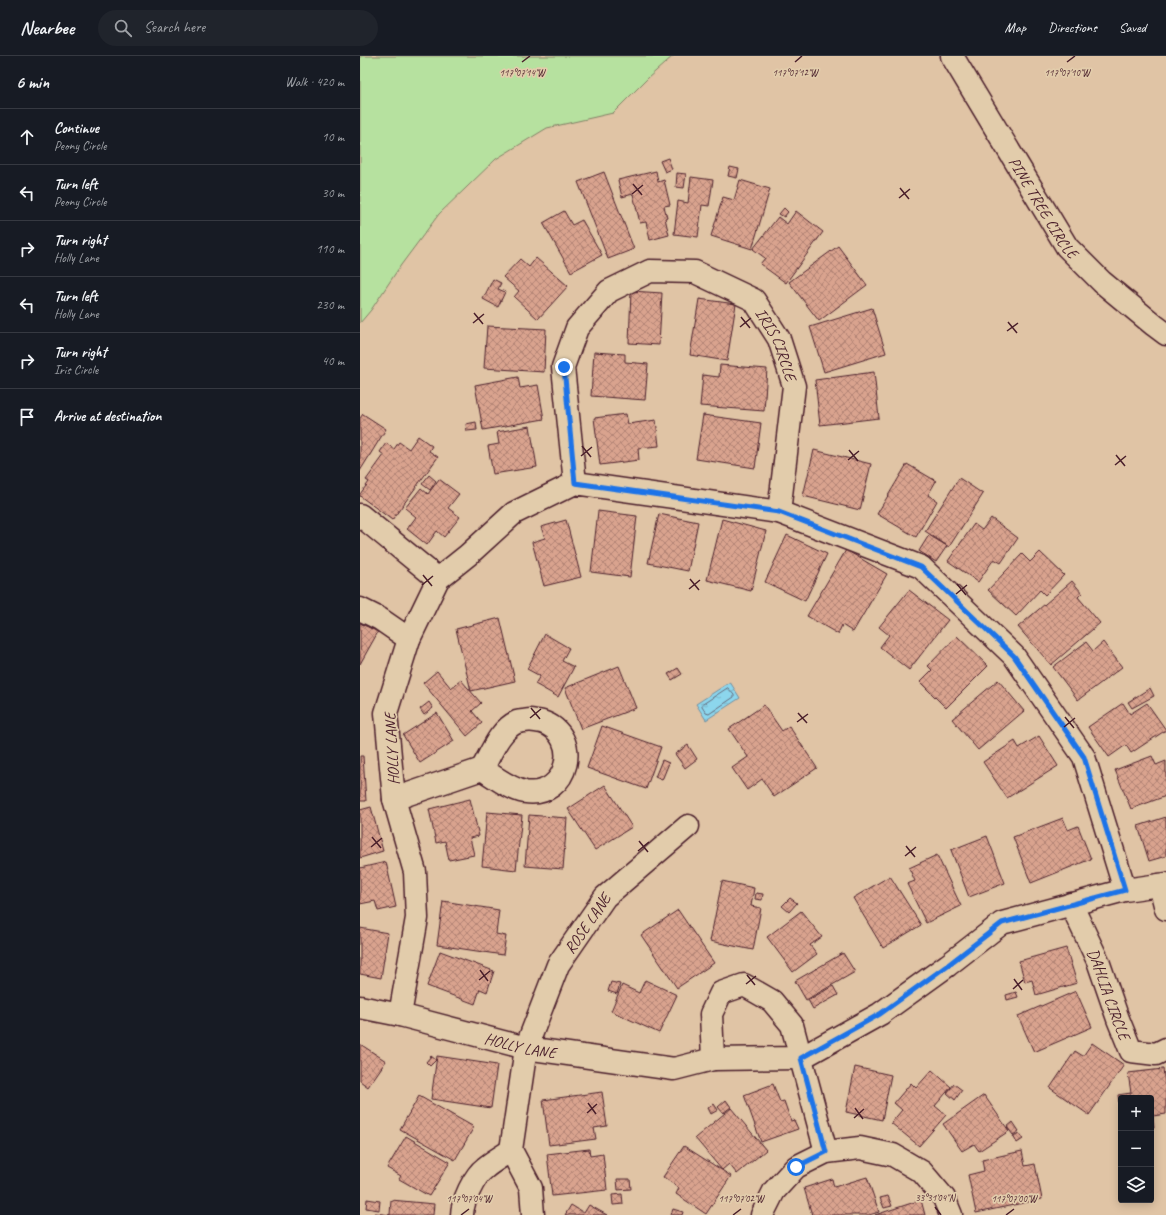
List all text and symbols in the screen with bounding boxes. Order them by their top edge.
search box [98,10,378,46]
text: Nearbee [20,16,74,40]
icon: search [112,17,134,39]
text: Search here [144,18,205,37]
text: Map [1005,19,1026,36]
text: Directions [1048,19,1097,36]
text: Saved [1119,19,1146,36]
text: 117°07'14"W [499,66,546,79]
text: 117°07'12"W [772,66,819,79]
text: 117°07'10"W [1044,66,1091,79]
text: 6 min [16,72,49,93]
text: Walk · 420 m [285,74,344,90]
text: Continue [54,119,99,138]
icon: ahead [16,126,38,148]
text: 10 m [322,129,344,145]
text: Peony Circle [54,138,106,154]
street label: PINE TREE CIRCLE [1004,153,1083,265]
text: Turn left [54,175,97,194]
icon: left [16,182,38,204]
text: 30 m [322,185,344,201]
text: Peony Circle [54,194,106,210]
text: Turn right [54,231,107,250]
icon: right [16,238,38,260]
text: 110 m [316,241,344,257]
text: Holly Lane [54,250,99,266]
text: Turn left [54,287,97,306]
icon: left [16,294,38,316]
text: 230 m [316,297,344,313]
street label: IRIS CIRCLE [751,304,801,386]
text: Holly Lane [54,306,99,322]
text: Turn right [54,343,107,362]
icon: right [16,350,38,372]
text: 40 m [322,353,344,369]
route end [555,358,573,376]
text: Iris Circle [54,362,98,378]
icon: arrive [16,406,38,428]
text: Arrive at destination [54,407,161,426]
street label: HOLLY LANE [380,710,404,786]
street label: ROSE LANE [560,888,617,958]
street label: DAHLIA CIRCLE [1083,945,1135,1045]
street label: HOLLY LANE [482,1029,559,1063]
map controls [1118,1095,1154,1203]
button: + [1118,1095,1154,1131]
button: − [1118,1131,1154,1167]
route start [787,1158,805,1176]
button: layers [1118,1167,1154,1203]
text: 33°31'04"N [915,1191,957,1204]
text: 117°07'04"W [446,1192,493,1205]
text: 117°07'02"W [718,1192,765,1205]
text: 117°07'00"W [991,1192,1038,1205]

